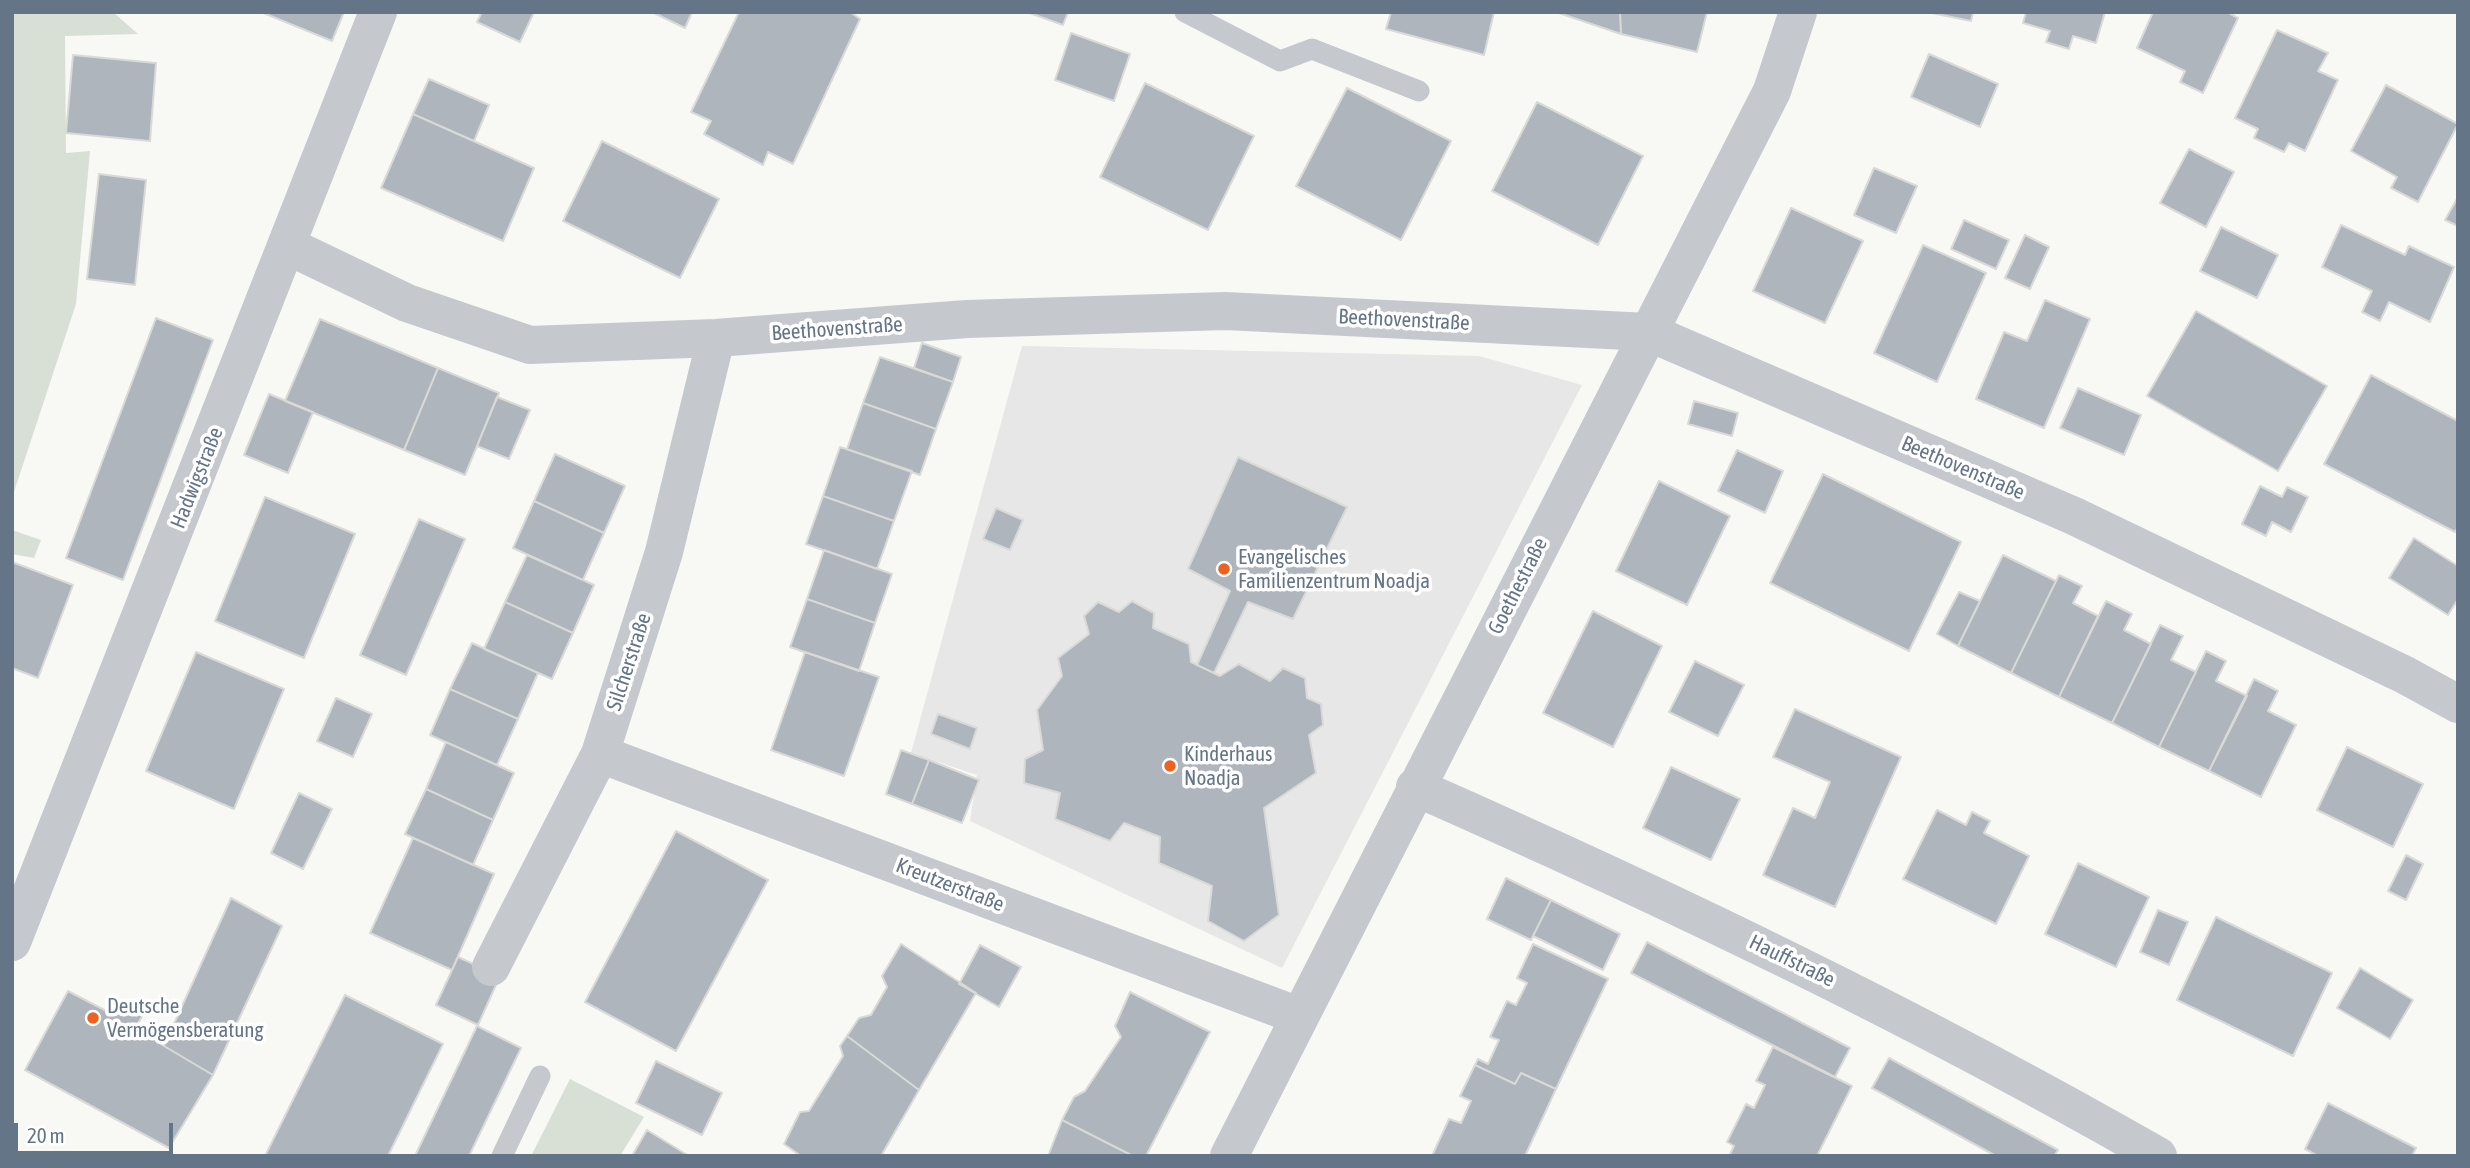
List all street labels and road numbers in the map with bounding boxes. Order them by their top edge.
street label: Beethovenstraße [1338,304,1470,336]
street label: Beethovenstraße [771,312,903,346]
street label: Hadwigstraße [165,424,229,532]
street label: Beethovenstraße [1898,431,2028,505]
street label: Goethestraße [1483,534,1553,638]
street label: Silcherstraße [601,610,657,714]
street label: Kreutzerstraße [892,853,1008,917]
street label: Hauffstraße [1745,930,1839,992]

